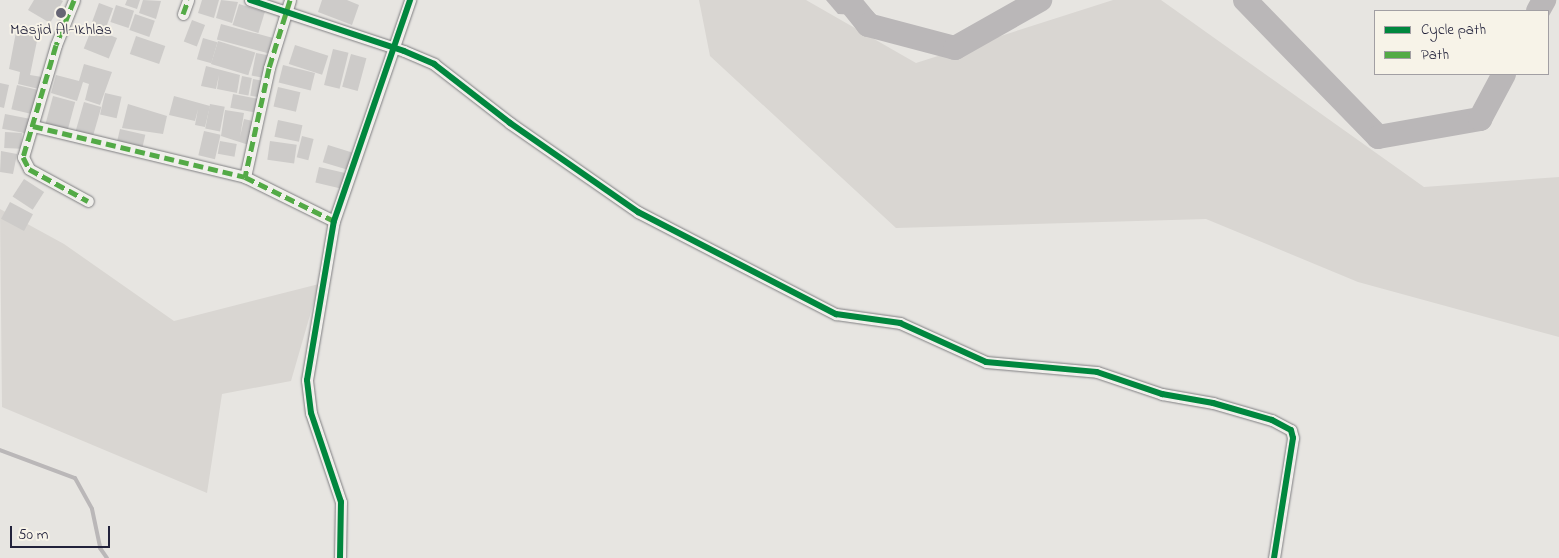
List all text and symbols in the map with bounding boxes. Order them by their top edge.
marker: Masjid Al-Ikhlas [55,7,67,19]
legend [1374,10,1549,75]
text: Cycle path [1421,19,1486,41]
place label: Masjid Al-Ikhlas [10,20,112,40]
text: Path [1421,44,1449,66]
scale bar [12,516,112,548]
text: 50 m [18,524,48,546]

